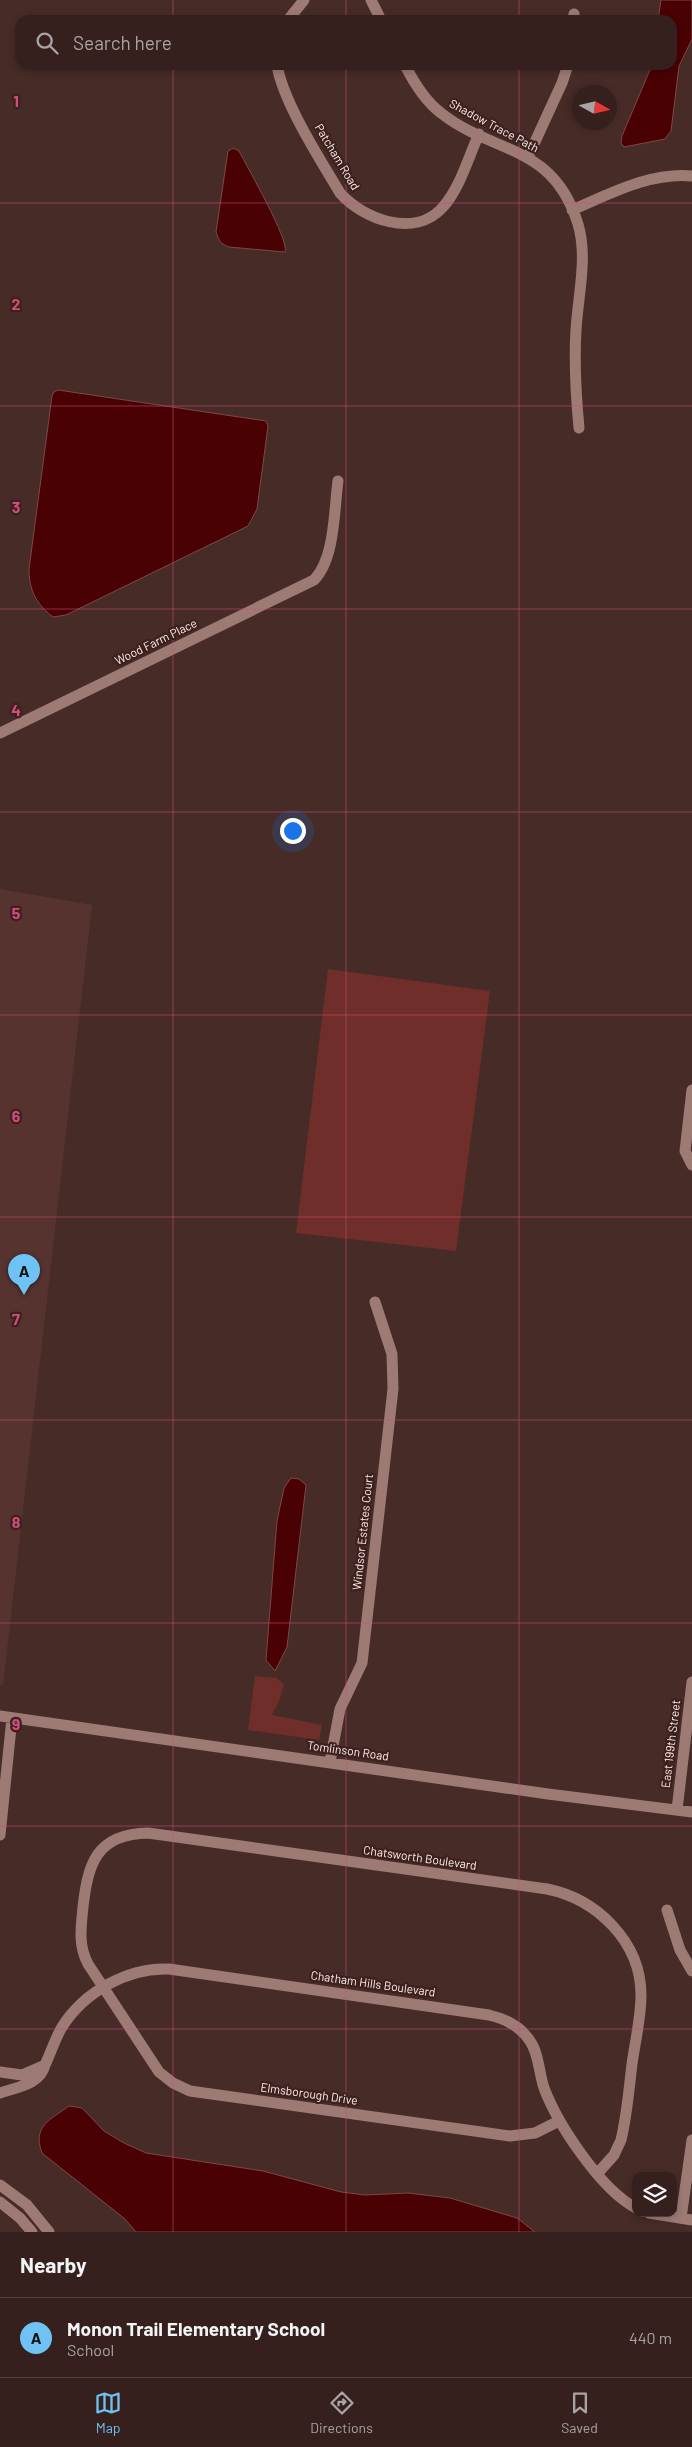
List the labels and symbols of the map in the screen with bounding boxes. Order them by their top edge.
north arrow [572,85,617,130]
text: 1 [13,91,19,110]
street label: Shadow Trace Path [447,96,542,155]
street label: Patcham Road [313,121,363,192]
text: 2 [12,294,21,313]
text: 3 [12,497,20,516]
street label: Wood Farm Place [112,615,199,667]
text: 4 [11,700,21,719]
your location [280,818,306,844]
text: 5 [12,903,21,922]
text: 6 [12,1106,21,1125]
pin: A [8,1254,40,1295]
text: 7 [12,1309,20,1328]
street label: Windsor Estates Court [349,1473,375,1591]
text: 8 [12,1512,21,1531]
street label: East 199th Street [658,1699,682,1789]
text: 9 [12,1714,20,1733]
street label: Tomlinson Road [306,1737,390,1763]
street label: Chatsworth Boulevard [363,1842,478,1872]
street label: Chatham Hills Boulevard [310,1967,436,1999]
street label: Elmsborough Drive [260,2079,359,2107]

